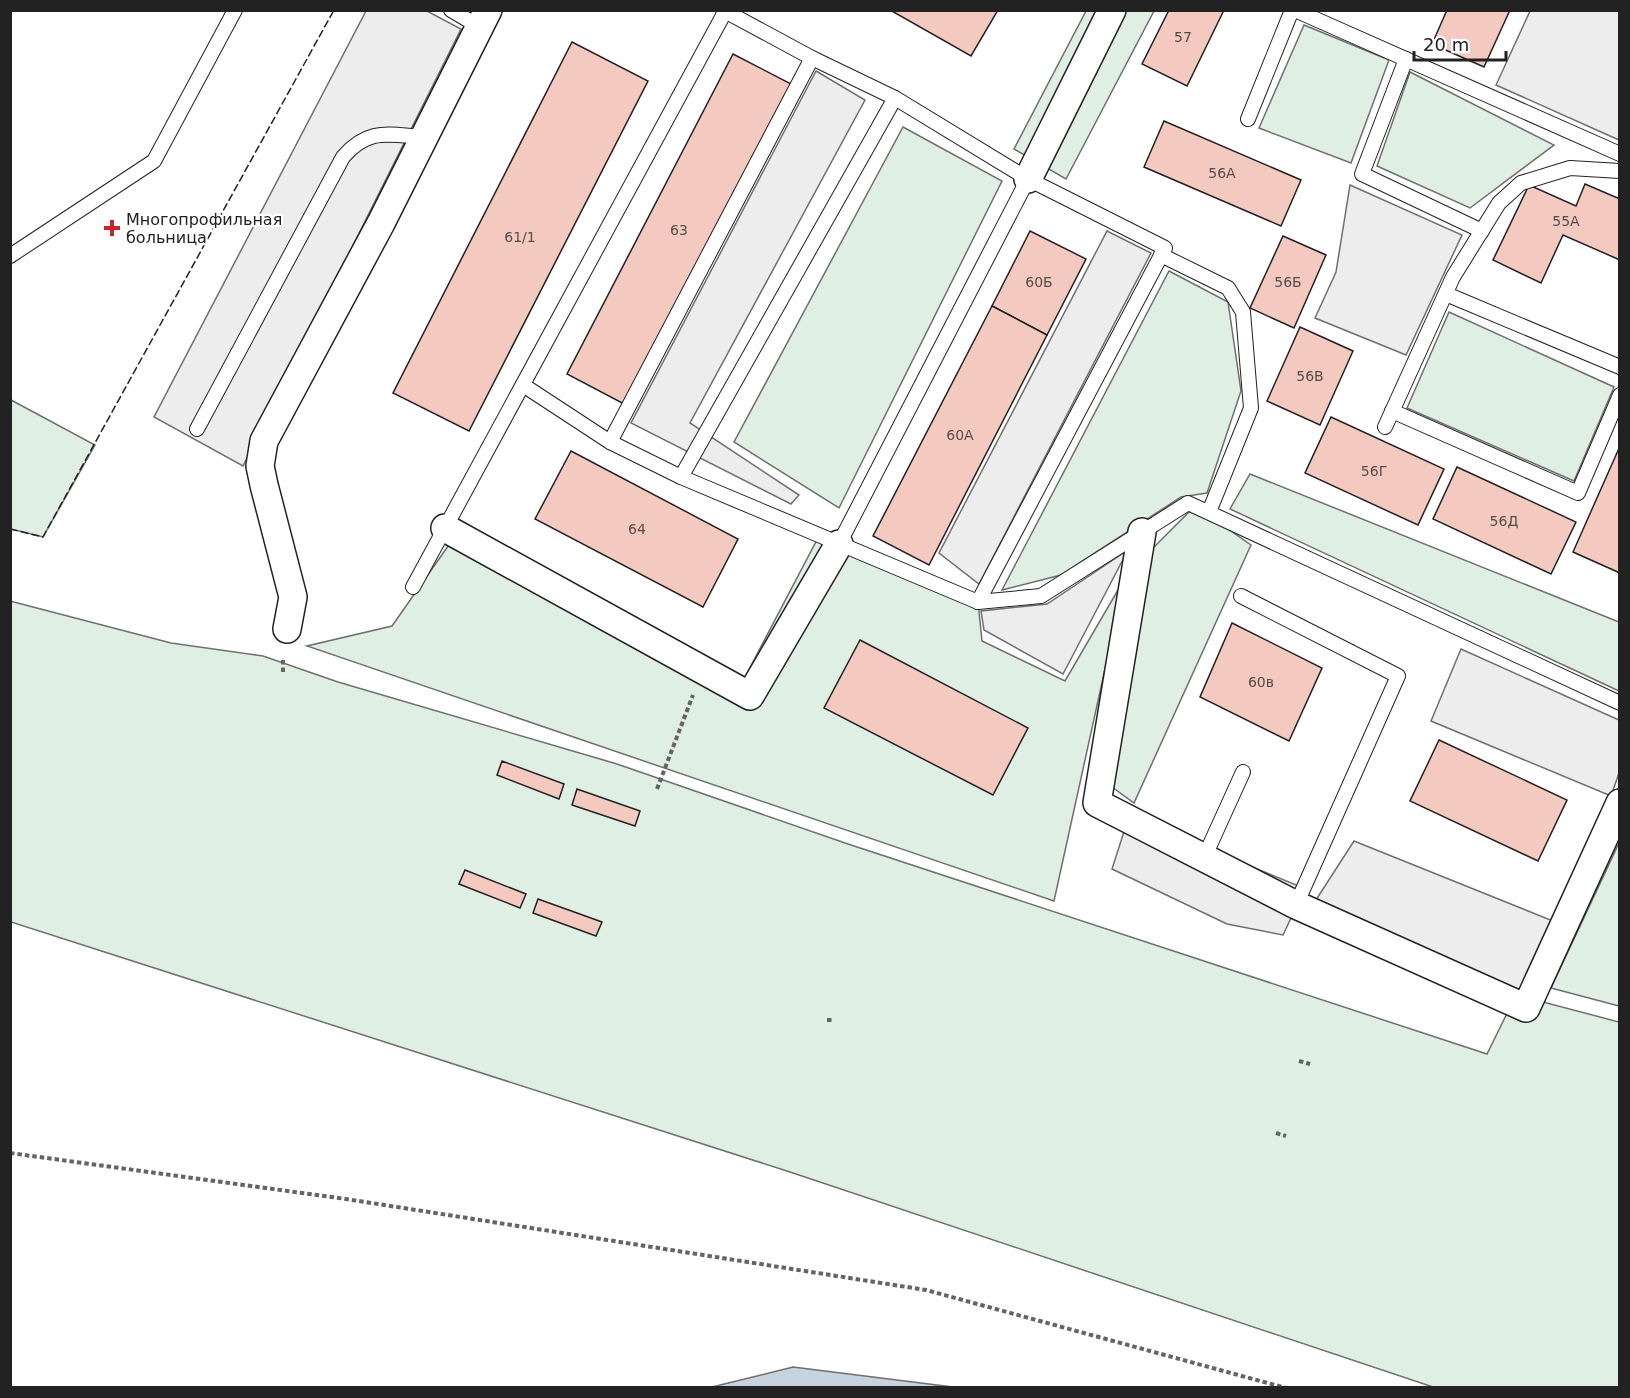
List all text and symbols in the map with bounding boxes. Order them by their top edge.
scale bar [1414,24,1506,62]
house number: 57 [1174,29,1192,45]
text: 20 m [1423,34,1469,55]
house number: 56А [1208,165,1236,181]
place label: Многопрофильная больница [126,210,282,247]
house number: 55А [1552,213,1580,229]
marker: Многопрофильная больница [103,219,121,237]
house number: 63 [670,222,688,238]
house number: 61/1 [504,229,536,245]
house number: 60Б [1025,274,1053,290]
house number: 56Б [1274,274,1302,290]
house number: 56В [1296,368,1324,384]
house number: 60А [946,427,974,443]
house number: 56Г [1361,463,1387,479]
house number: 56Д [1490,513,1518,529]
house number: 64 [628,521,646,537]
house number: 60в [1248,674,1274,690]

